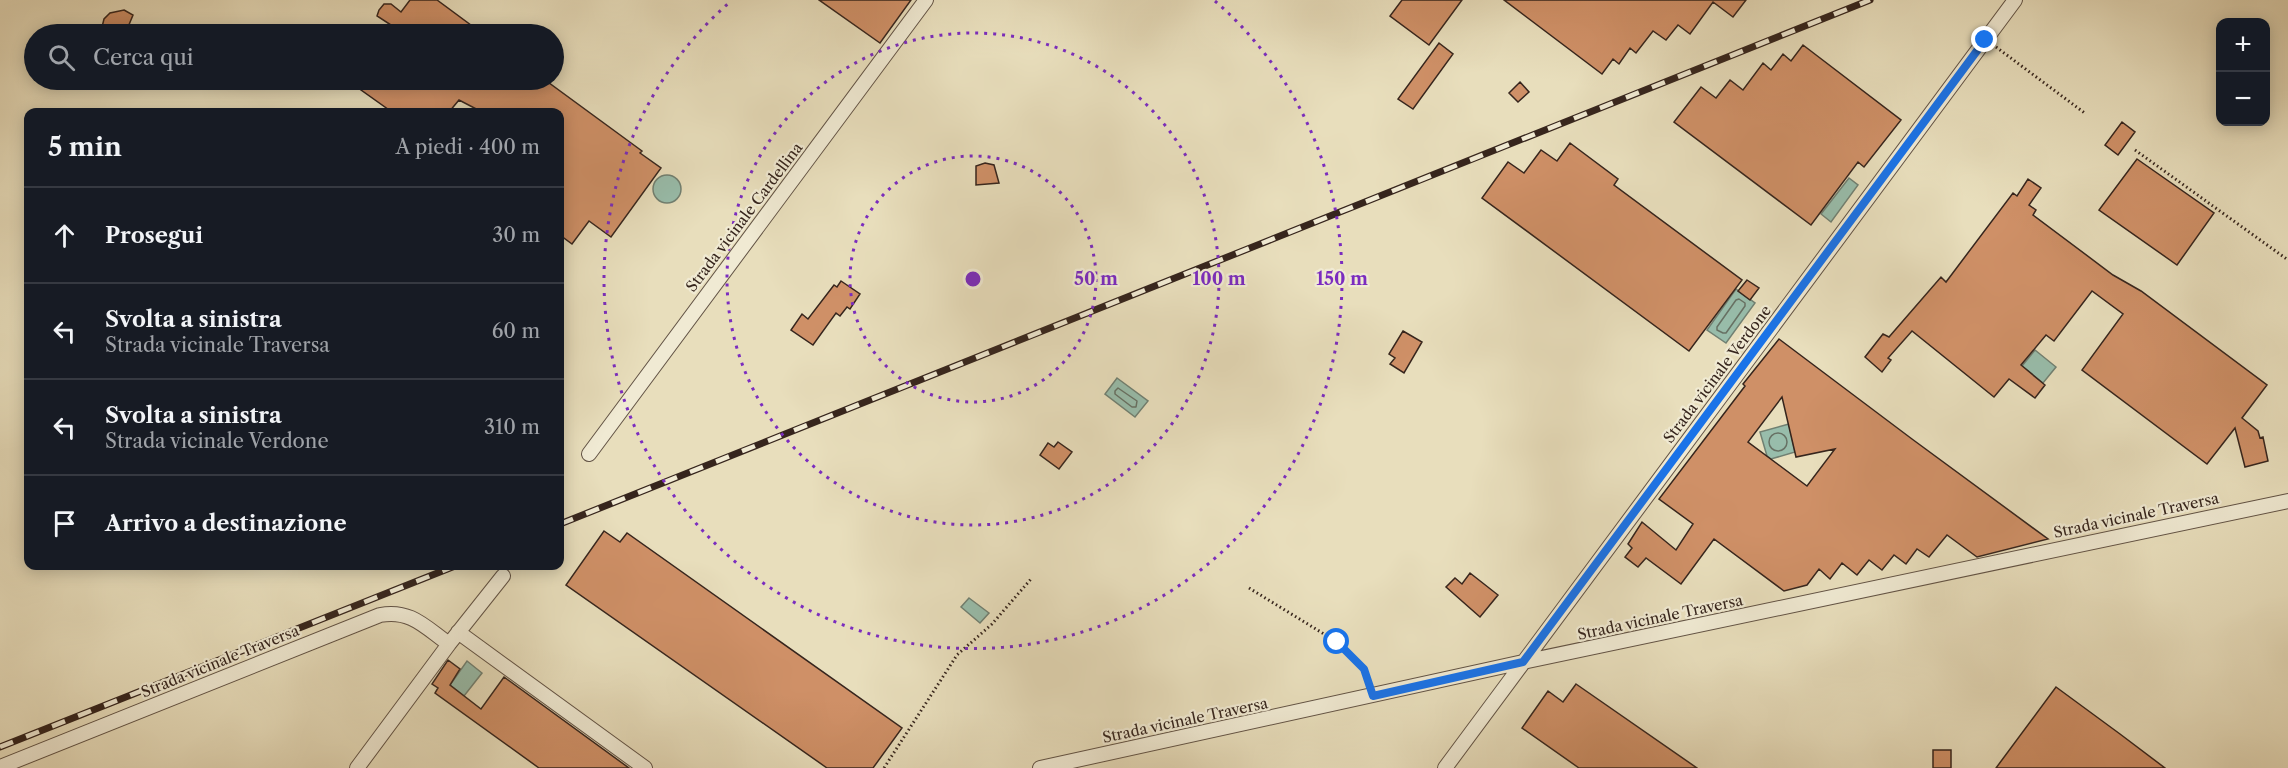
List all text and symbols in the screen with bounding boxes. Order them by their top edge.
map controls [2216,18,2270,126]
button: + [2216,18,2270,72]
search box [24,24,564,90]
route end [1971,26,1997,52]
icon: search [45,41,78,74]
text: Cerca qui [93,44,194,71]
button: − [2216,72,2270,126]
text: 5 min [48,131,122,163]
text: A piedi · 400 m [396,135,540,159]
street label: Strada vicinale Cardellina [682,139,806,295]
icon: ahead [48,219,81,252]
text: Prosegui [105,222,203,249]
text: 30 m [492,223,540,247]
text: 50 m [1074,268,1118,290]
text: 100 m [1192,268,1246,290]
text: 150 m [1316,268,1368,290]
centre of rings [963,269,983,289]
street label: Strada vicinale Verdone [1659,301,1775,447]
text: Svolta a sinistra [105,306,282,333]
icon: left [48,315,81,348]
text: 60 m [492,319,540,343]
text: Strada vicinale Traversa [105,333,330,357]
text: Svolta a sinistra [105,402,282,429]
icon: left [48,411,81,444]
text: 310 m [484,415,540,439]
text: Strada vicinale Verdone [105,429,329,453]
street label: Strada vicinale Traversa [2052,488,2221,542]
icon: arrive [48,507,81,540]
text: Arrivo a destinazione [105,510,347,537]
street label: Strada vicinale Traversa [1576,590,1745,644]
street label: Strada vicinale Traversa [138,621,302,701]
route start [1323,628,1349,654]
street label: Strada vicinale Traversa [1101,693,1270,747]

